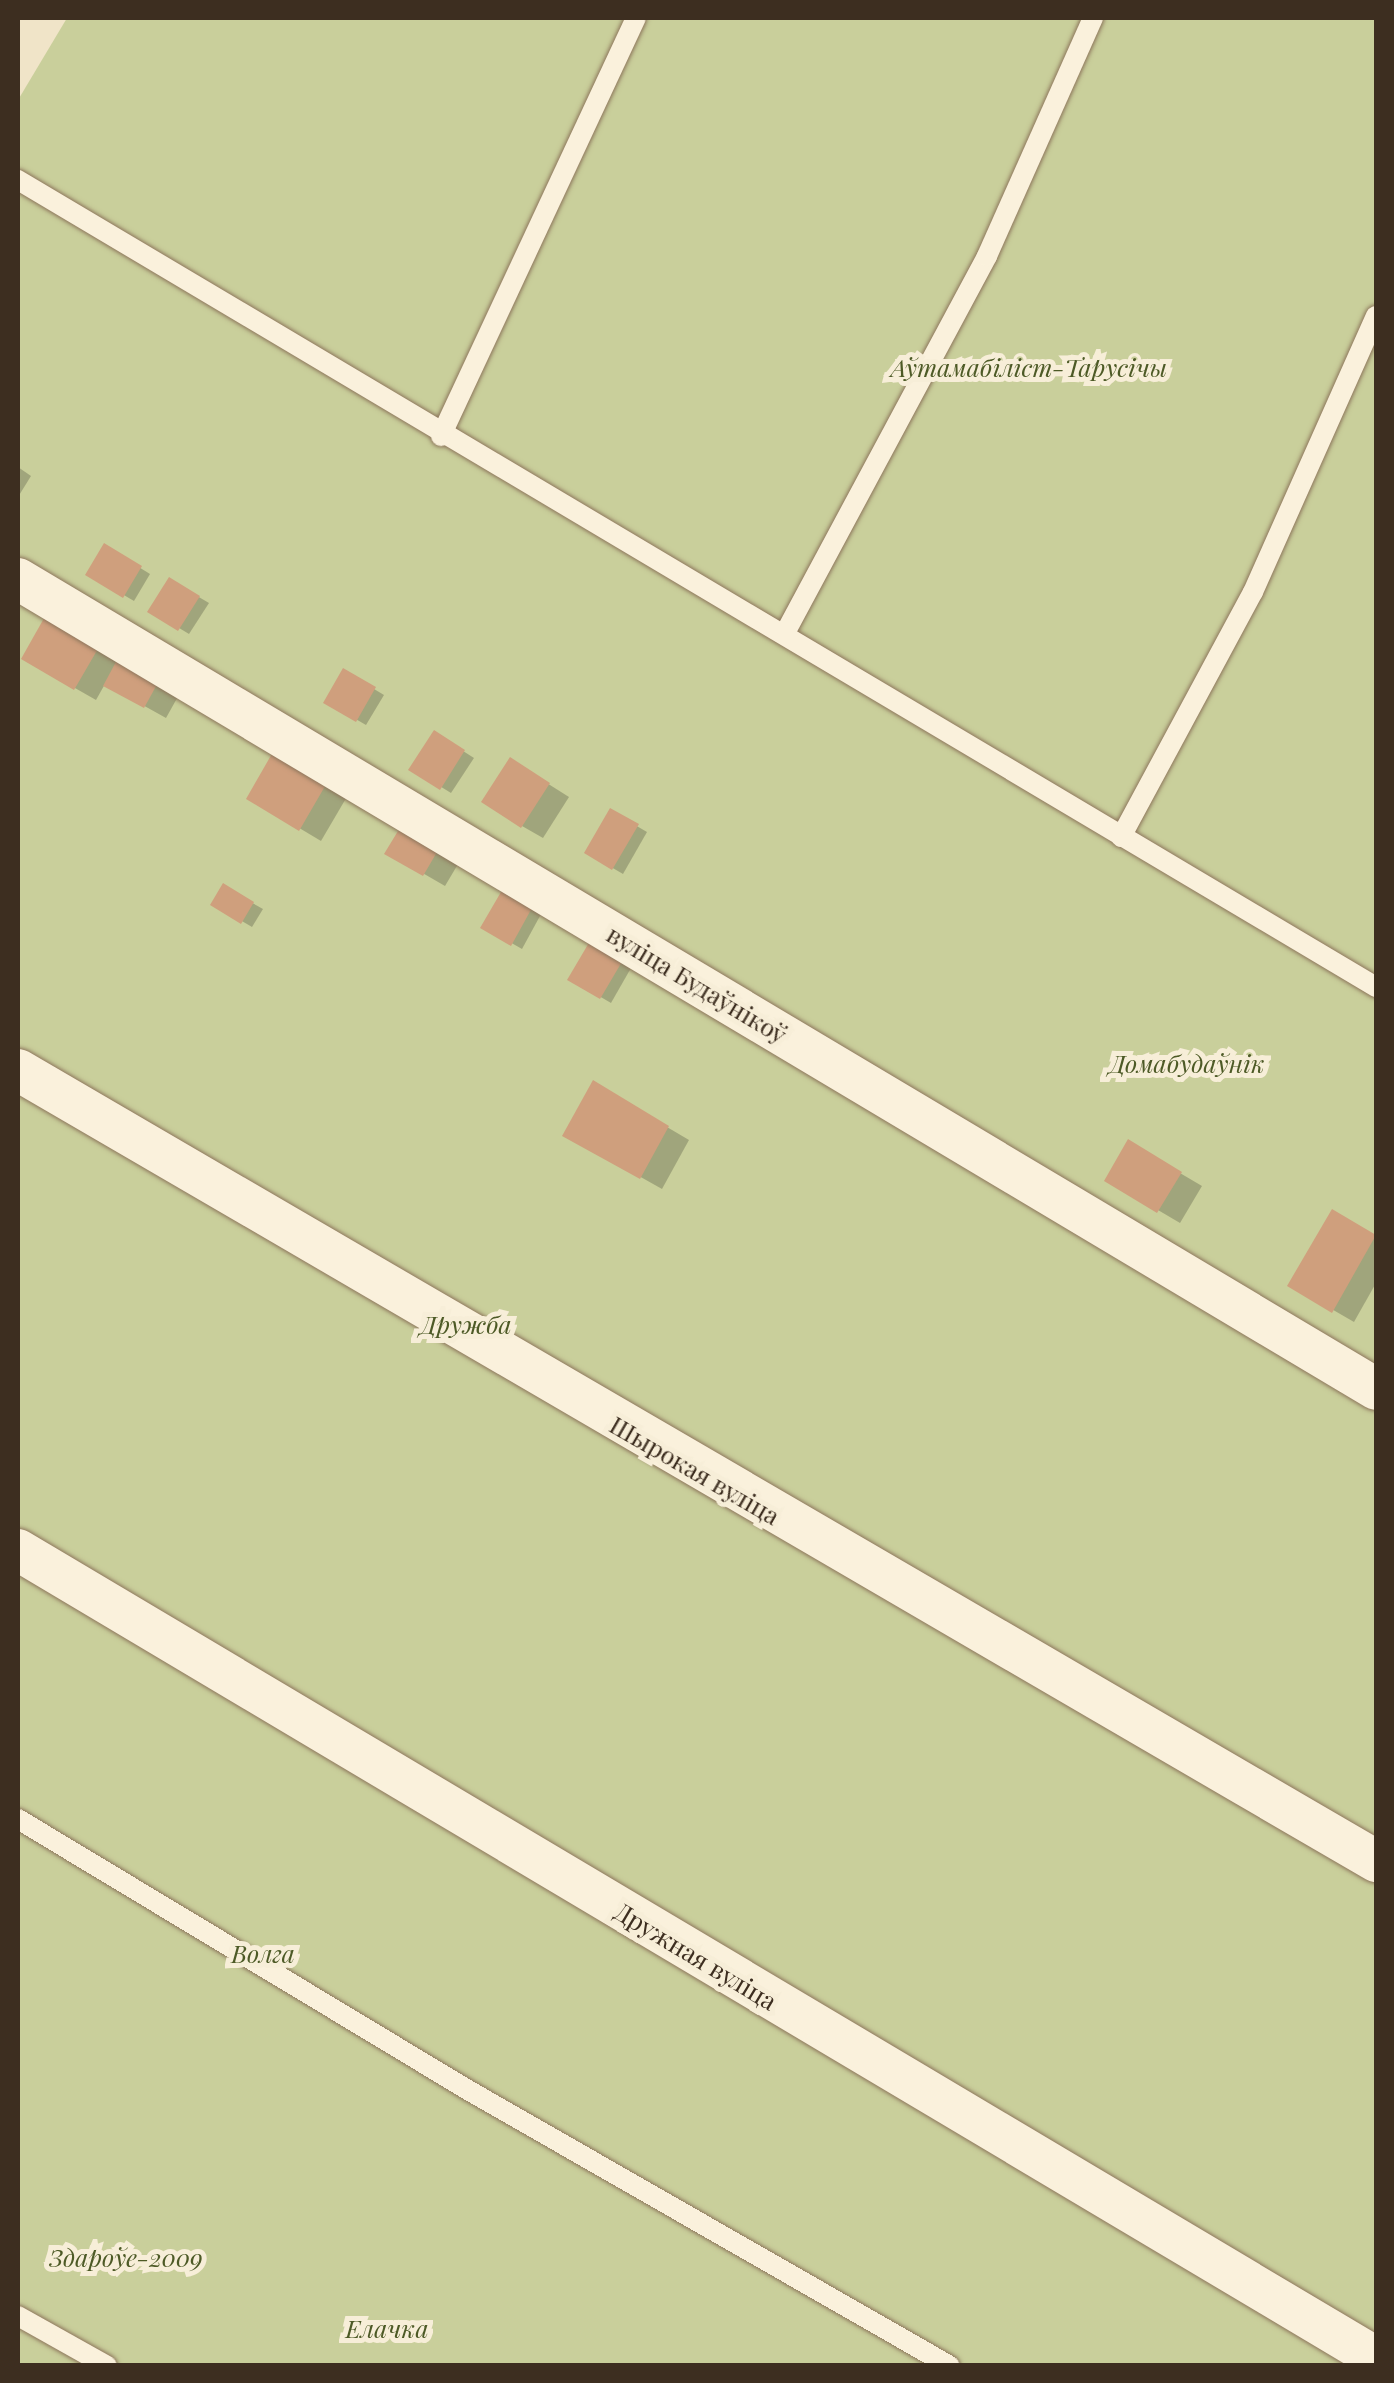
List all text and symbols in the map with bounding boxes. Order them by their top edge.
park label: Аўтамабіліст-Тарусічы [891,352,1167,382]
street label: вуліца Будаўнікоў [602,918,792,1050]
park label: Домабудаўнік [1109,1048,1265,1078]
park label: Дружба [420,1309,512,1339]
street label: Шырокая вуліца [605,1409,785,1531]
street label: Дружная вуліца [610,1896,782,2016]
park label: Волга [231,1938,295,1968]
park label: Здароўе-2009 [49,2242,203,2272]
park label: Елачка [346,2313,428,2343]

